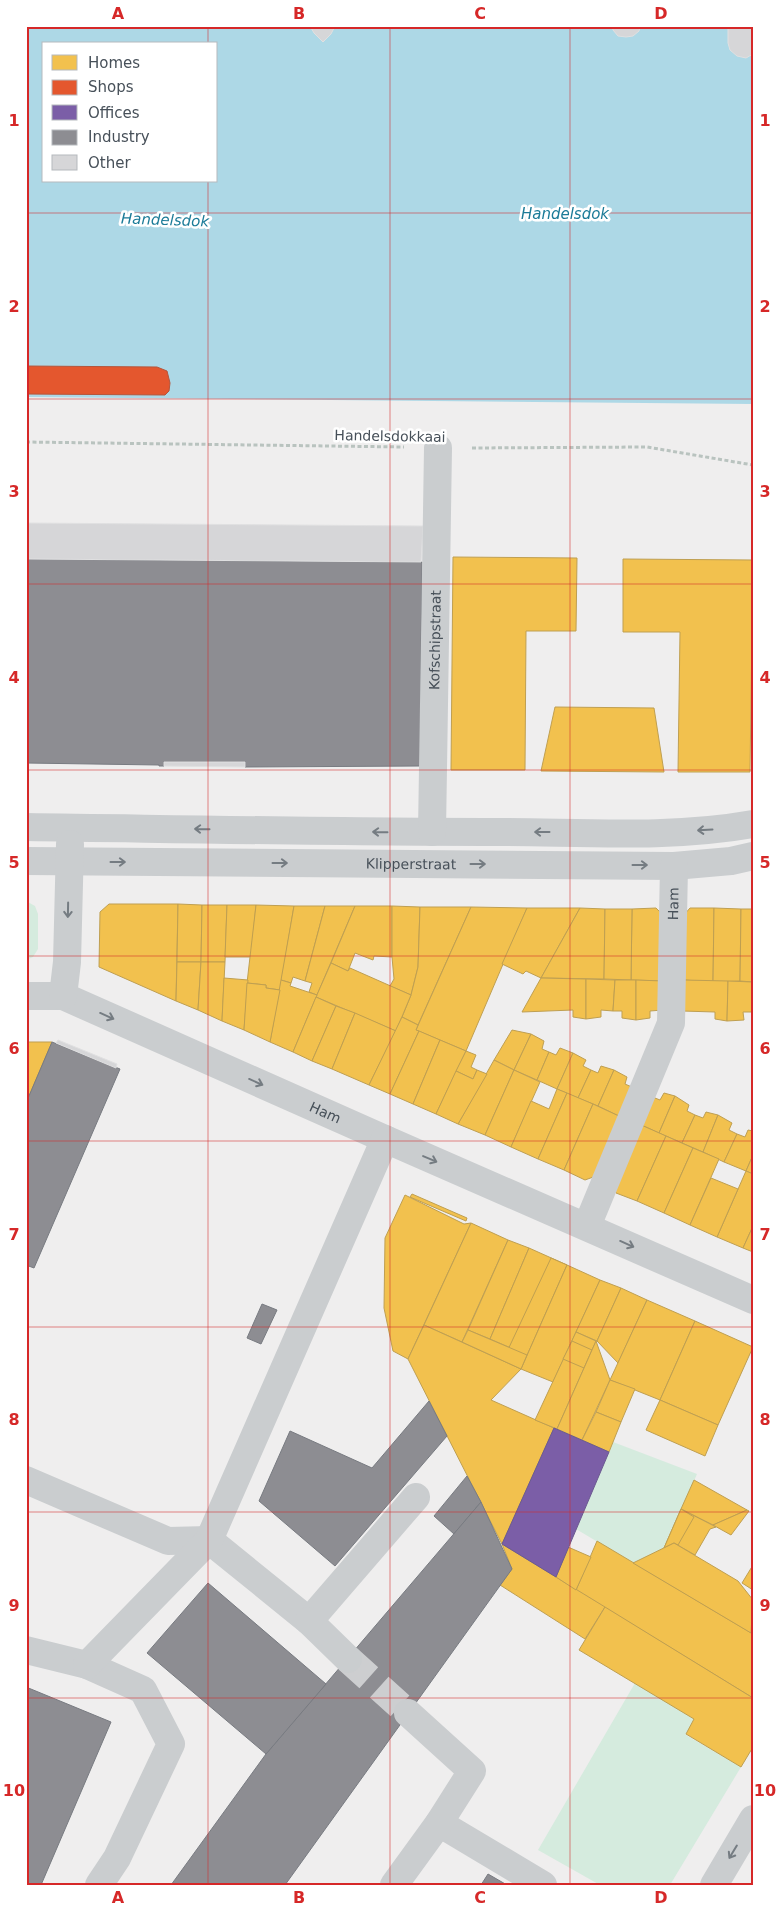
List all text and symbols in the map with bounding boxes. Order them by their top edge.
text: A [112,4,125,23]
text: B [293,4,305,23]
text: C [474,4,486,23]
text: D [654,4,668,23]
legend [42,42,218,182]
text: Homes [88,54,140,72]
text: Shops [88,78,134,96]
text: Offices [88,104,140,122]
text: 1 [8,111,20,130]
text: 1 [759,111,771,130]
text: Industry [88,128,150,146]
text: Other [88,154,131,172]
water label: Handelsdok [521,205,610,223]
water label: Handelsdok [121,209,211,231]
text: 2 [8,297,20,316]
text: 2 [759,297,771,316]
street label: Handelsdokkaai [334,427,446,445]
text: 3 [8,482,20,501]
text: 3 [759,482,771,501]
street label: Kofschipstraat [426,589,444,690]
text: 4 [8,668,20,687]
text: 4 [759,668,771,687]
one-way arrow [194,824,210,834]
one-way arrow [697,826,713,835]
one-way arrow [372,827,388,836]
one-way arrow [534,827,550,837]
text: 5 [8,853,20,872]
text: 5 [759,853,771,872]
street label: Klipperstraat [366,856,457,872]
one-way arrow [110,857,126,867]
one-way arrow [272,858,288,868]
one-way arrow [470,859,486,869]
one-way arrow [632,860,648,870]
street label: Ham [665,887,682,920]
one-way arrow [63,902,73,918]
one-way arrow [99,1011,114,1021]
text: 6 [8,1039,20,1058]
text: 6 [759,1039,771,1058]
one-way arrow [248,1077,263,1087]
street label: Ham [307,1099,344,1126]
one-way arrow [422,1154,437,1164]
text: 7 [8,1225,20,1244]
text: 7 [759,1225,771,1244]
one-way arrow [619,1239,634,1249]
text: 8 [8,1410,20,1429]
text: 8 [759,1410,771,1429]
text: 9 [8,1596,20,1615]
text: 9 [759,1596,771,1615]
text: 10 [3,1781,25,1800]
text: 10 [754,1781,776,1800]
one-way arrow [728,1844,738,1858]
text: A [112,1888,125,1907]
text: B [293,1888,305,1907]
text: C [474,1888,486,1907]
text: D [654,1888,668,1907]

